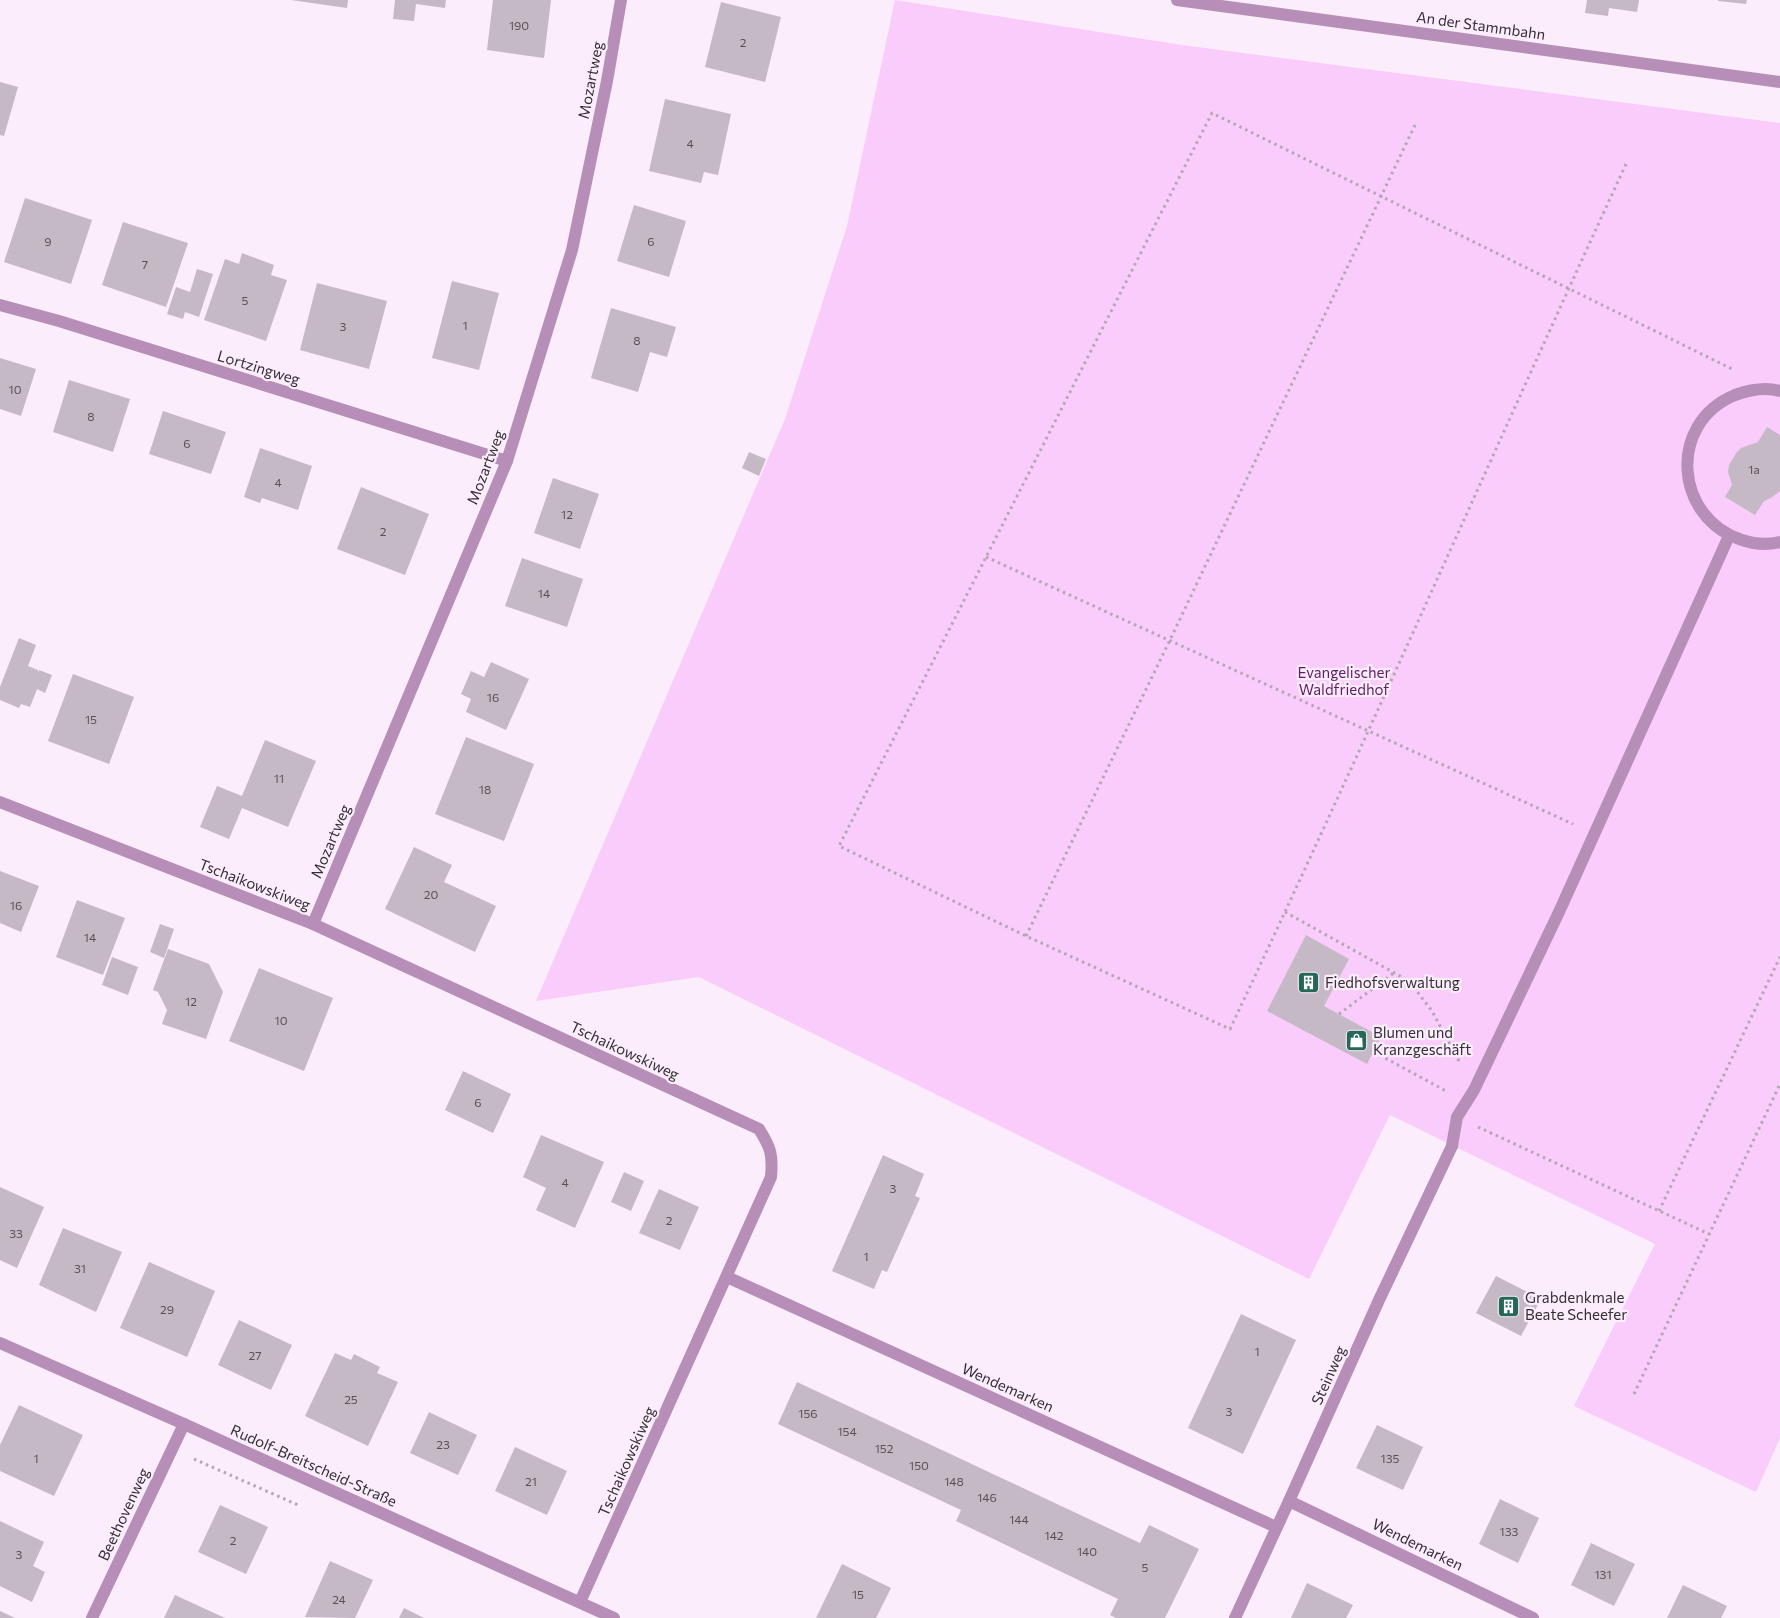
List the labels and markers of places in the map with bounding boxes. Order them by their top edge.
building icon: Fiedhofsverwaltung [1297,970,1321,994]
place label: Fiedhofsverwaltung [1325,973,1460,991]
place label: Blumen und Kranzgeschäft [1373,1023,1471,1058]
shop icon: Blumen und Kranzgeschäft [1345,1029,1369,1053]
place label: Grabdenkmale Beate Scheefer [1525,1288,1627,1323]
building icon: Grabdenkmale Beate Scheefer [1497,1294,1521,1318]

